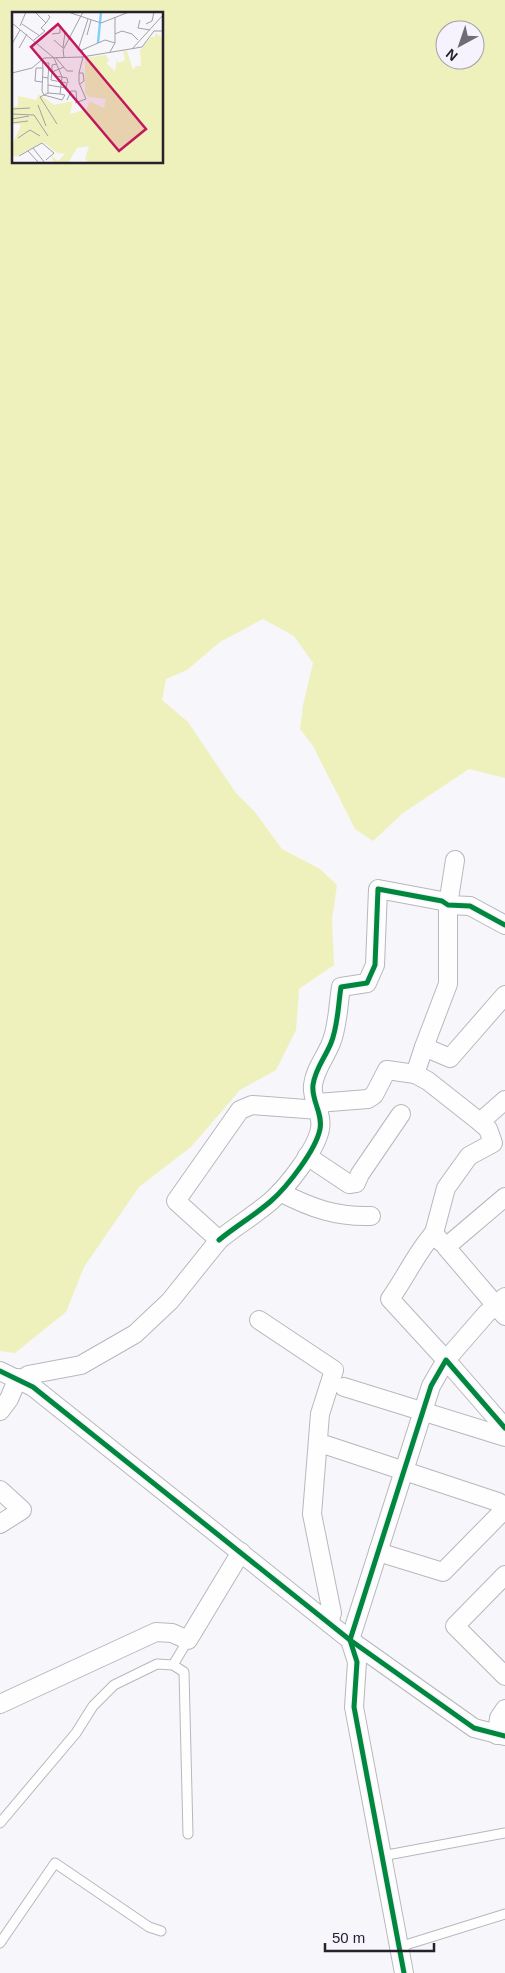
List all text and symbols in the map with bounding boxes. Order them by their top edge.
inset map [12,12,164,164]
north arrow [435,20,485,70]
text: N [443,46,461,64]
scale bar [325,1920,434,1952]
text: 50 m [332,1929,365,1946]

